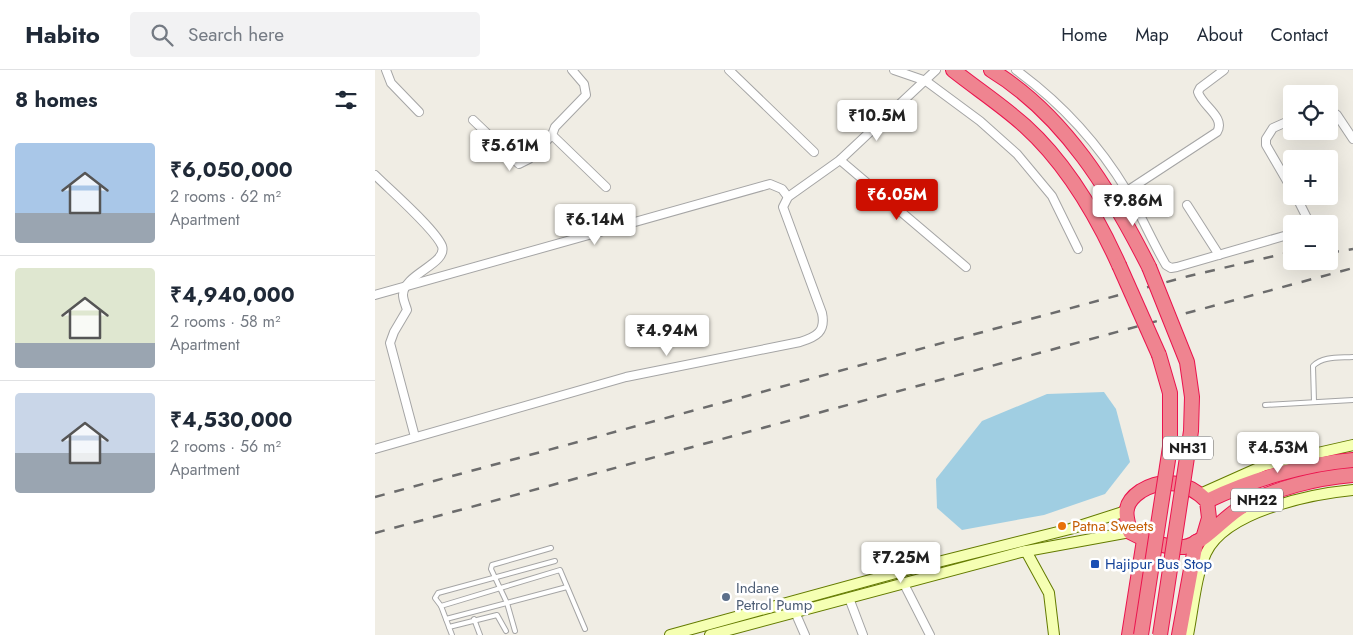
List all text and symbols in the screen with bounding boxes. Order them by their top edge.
search box [130,12,480,57]
text: Habito [25,17,100,52]
icon: search [148,21,176,49]
text: Search here [188,21,284,48]
text: Home [1061,22,1107,48]
text: Map [1135,22,1169,48]
text: About [1197,22,1242,48]
text: Contact [1270,22,1328,48]
text: 8 homes [15,85,98,115]
map controls [1283,85,1338,270]
button: locate [1283,85,1338,140]
icon: filters [332,86,360,114]
pin: ₹10.5M [836,100,918,142]
text: ₹10.5M [848,104,906,127]
pin: ₹5.61M [469,129,551,172]
text: ₹5.61M [481,134,539,157]
button: + [1283,150,1338,205]
text: ₹6,050,000 [170,155,293,185]
icon: home [55,163,115,223]
pin: ₹6.05M [856,178,938,221]
text: ₹6.05M [867,183,927,206]
pin: ₹9.86M [1092,184,1174,227]
text: 2 rooms · 62 m² [170,185,281,208]
text: ₹9.86M [1104,189,1162,212]
pin: ₹6.14M [554,204,636,246]
text: Apartment [170,208,240,231]
text: ₹6.14M [566,208,624,231]
button: − [1283,215,1338,270]
text: ₹4,940,000 [170,280,295,310]
icon: home [55,288,115,348]
text: 2 rooms · 58 m² [170,310,281,333]
pin: ₹4.94M [626,314,708,357]
text: ₹4.94M [636,319,698,342]
text: Apartment [170,333,240,356]
text: ₹4,530,000 [170,405,292,435]
icon: home [55,413,115,473]
pin: ₹4.53M [1237,432,1319,474]
text: 2 rooms · 56 m² [170,435,281,458]
road number: NH31 [1163,436,1213,459]
text: ₹4.53M [1248,436,1308,459]
text: Apartment [170,458,240,481]
road number: NH22 [1231,488,1283,512]
place label: Patna Sweets [1072,515,1153,537]
marker: Patna Sweets [1056,520,1068,532]
pin: ₹7.25M [860,542,942,584]
text: ₹7.25M [872,546,930,569]
place label: Hajipur Bus Stop [1105,553,1212,575]
marker: Hajipur Bus Stop [1089,558,1101,570]
place label: Indane Petrol Pump [736,577,813,616]
marker: Indane Petrol Pump [720,591,732,603]

